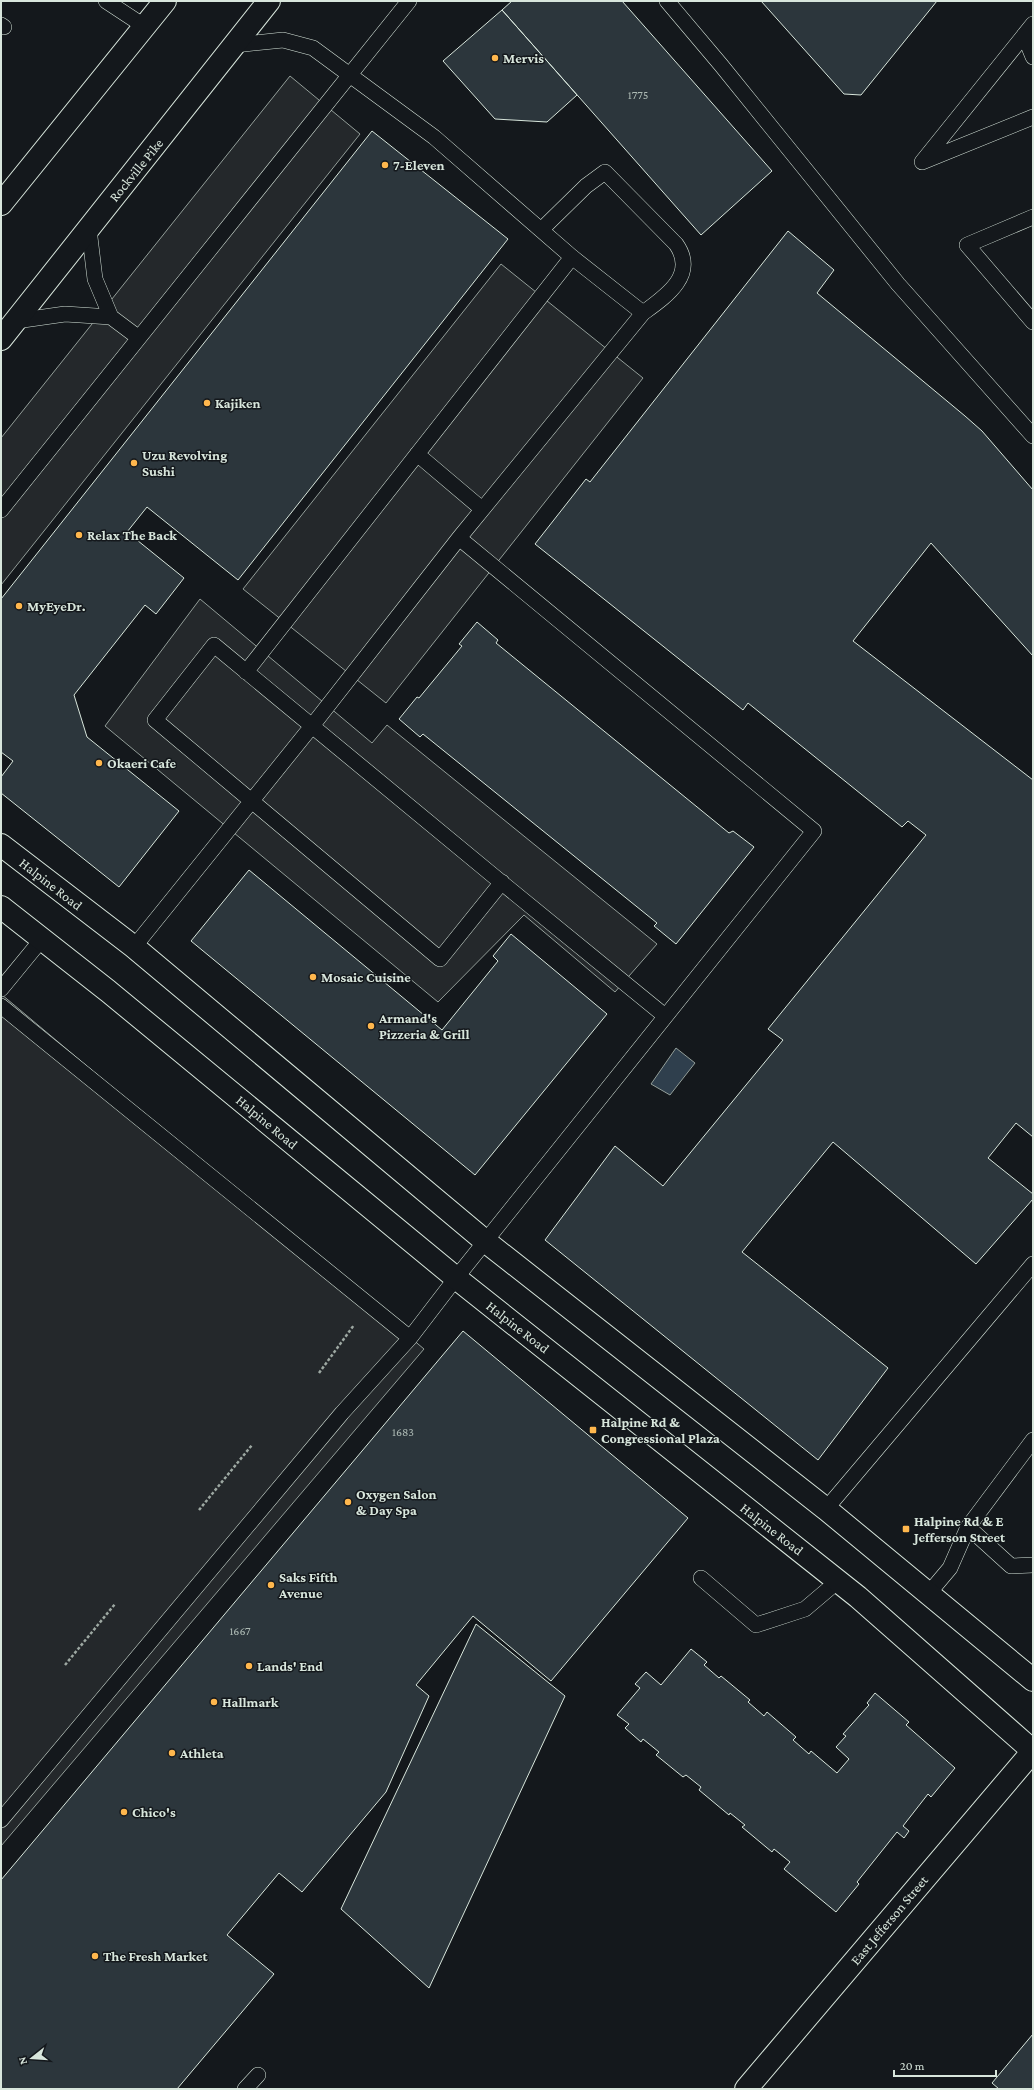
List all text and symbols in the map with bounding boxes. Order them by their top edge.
place label: Mervis [503,50,544,66]
marker: Mervis [490,53,500,63]
house number: 1775 [628,88,648,102]
street label: Rockville Pike [106,135,166,205]
place label: 7-Eleven [393,157,444,173]
marker: 7-Eleven [380,160,390,170]
place label: Kajiken [215,395,261,412]
marker: Kajiken [202,398,212,408]
place label: Uzu Revolving Sushi [142,447,227,479]
marker: Uzu Revolving Sushi [129,458,139,468]
place label: Relax The Back [87,527,177,543]
marker: Relax The Back [74,530,84,540]
place label: MyEyeDr. [27,598,86,614]
marker: MyEyeDr. [14,601,24,611]
place label: Okaeri Cafe [107,755,177,771]
marker: Okaeri Cafe [94,758,104,768]
street label: Halpine Road [17,855,86,914]
place label: Mosaic Cuisine [321,969,411,985]
marker: Mosaic Cuisine [308,972,318,982]
place label: Armand's Pizzeria & Grill [378,1010,469,1042]
marker: Armand's Pizzeria & Grill [366,1021,376,1031]
street label: Halpine Road [233,1092,301,1153]
street label: Halpine Road [484,1298,553,1357]
place label: Halpine Rd & Congressional Plaza [601,1414,720,1446]
house number: 1683 [392,1425,414,1439]
marker: Halpine Rd & Congressional Plaza [588,1425,598,1435]
place label: Oxygen Salon & Day Spa [356,1486,437,1518]
marker: Oxygen Salon & Day Spa [343,1497,353,1507]
street label: Halpine Road [738,1500,807,1559]
place label: Halpine Rd & E Jefferson Street [912,1513,1006,1545]
marker: Halpine Rd & E Jefferson Street [901,1524,911,1534]
place label: Saks Fifth Avenue [278,1569,338,1601]
marker: Saks Fifth Avenue [266,1580,276,1590]
house number: 1667 [229,1624,251,1638]
place label: Lands' End [257,1658,323,1674]
marker: Lands' End [244,1661,254,1671]
place label: Hallmark [222,1694,279,1710]
marker: Hallmark [209,1697,219,1707]
place label: Athleta [179,1745,224,1761]
marker: Athleta [167,1748,177,1758]
place label: Chico's [132,1804,176,1820]
marker: Chico's [119,1807,129,1817]
street label: East Jefferson Street [847,1872,931,1968]
place label: The Fresh Market [103,1948,208,1964]
marker: The Fresh Market [90,1951,100,1961]
north arrow [12,2038,52,2078]
scale bar [894,2052,996,2078]
text: N [15,2055,29,2066]
text: 20 m [900,2059,925,2073]

